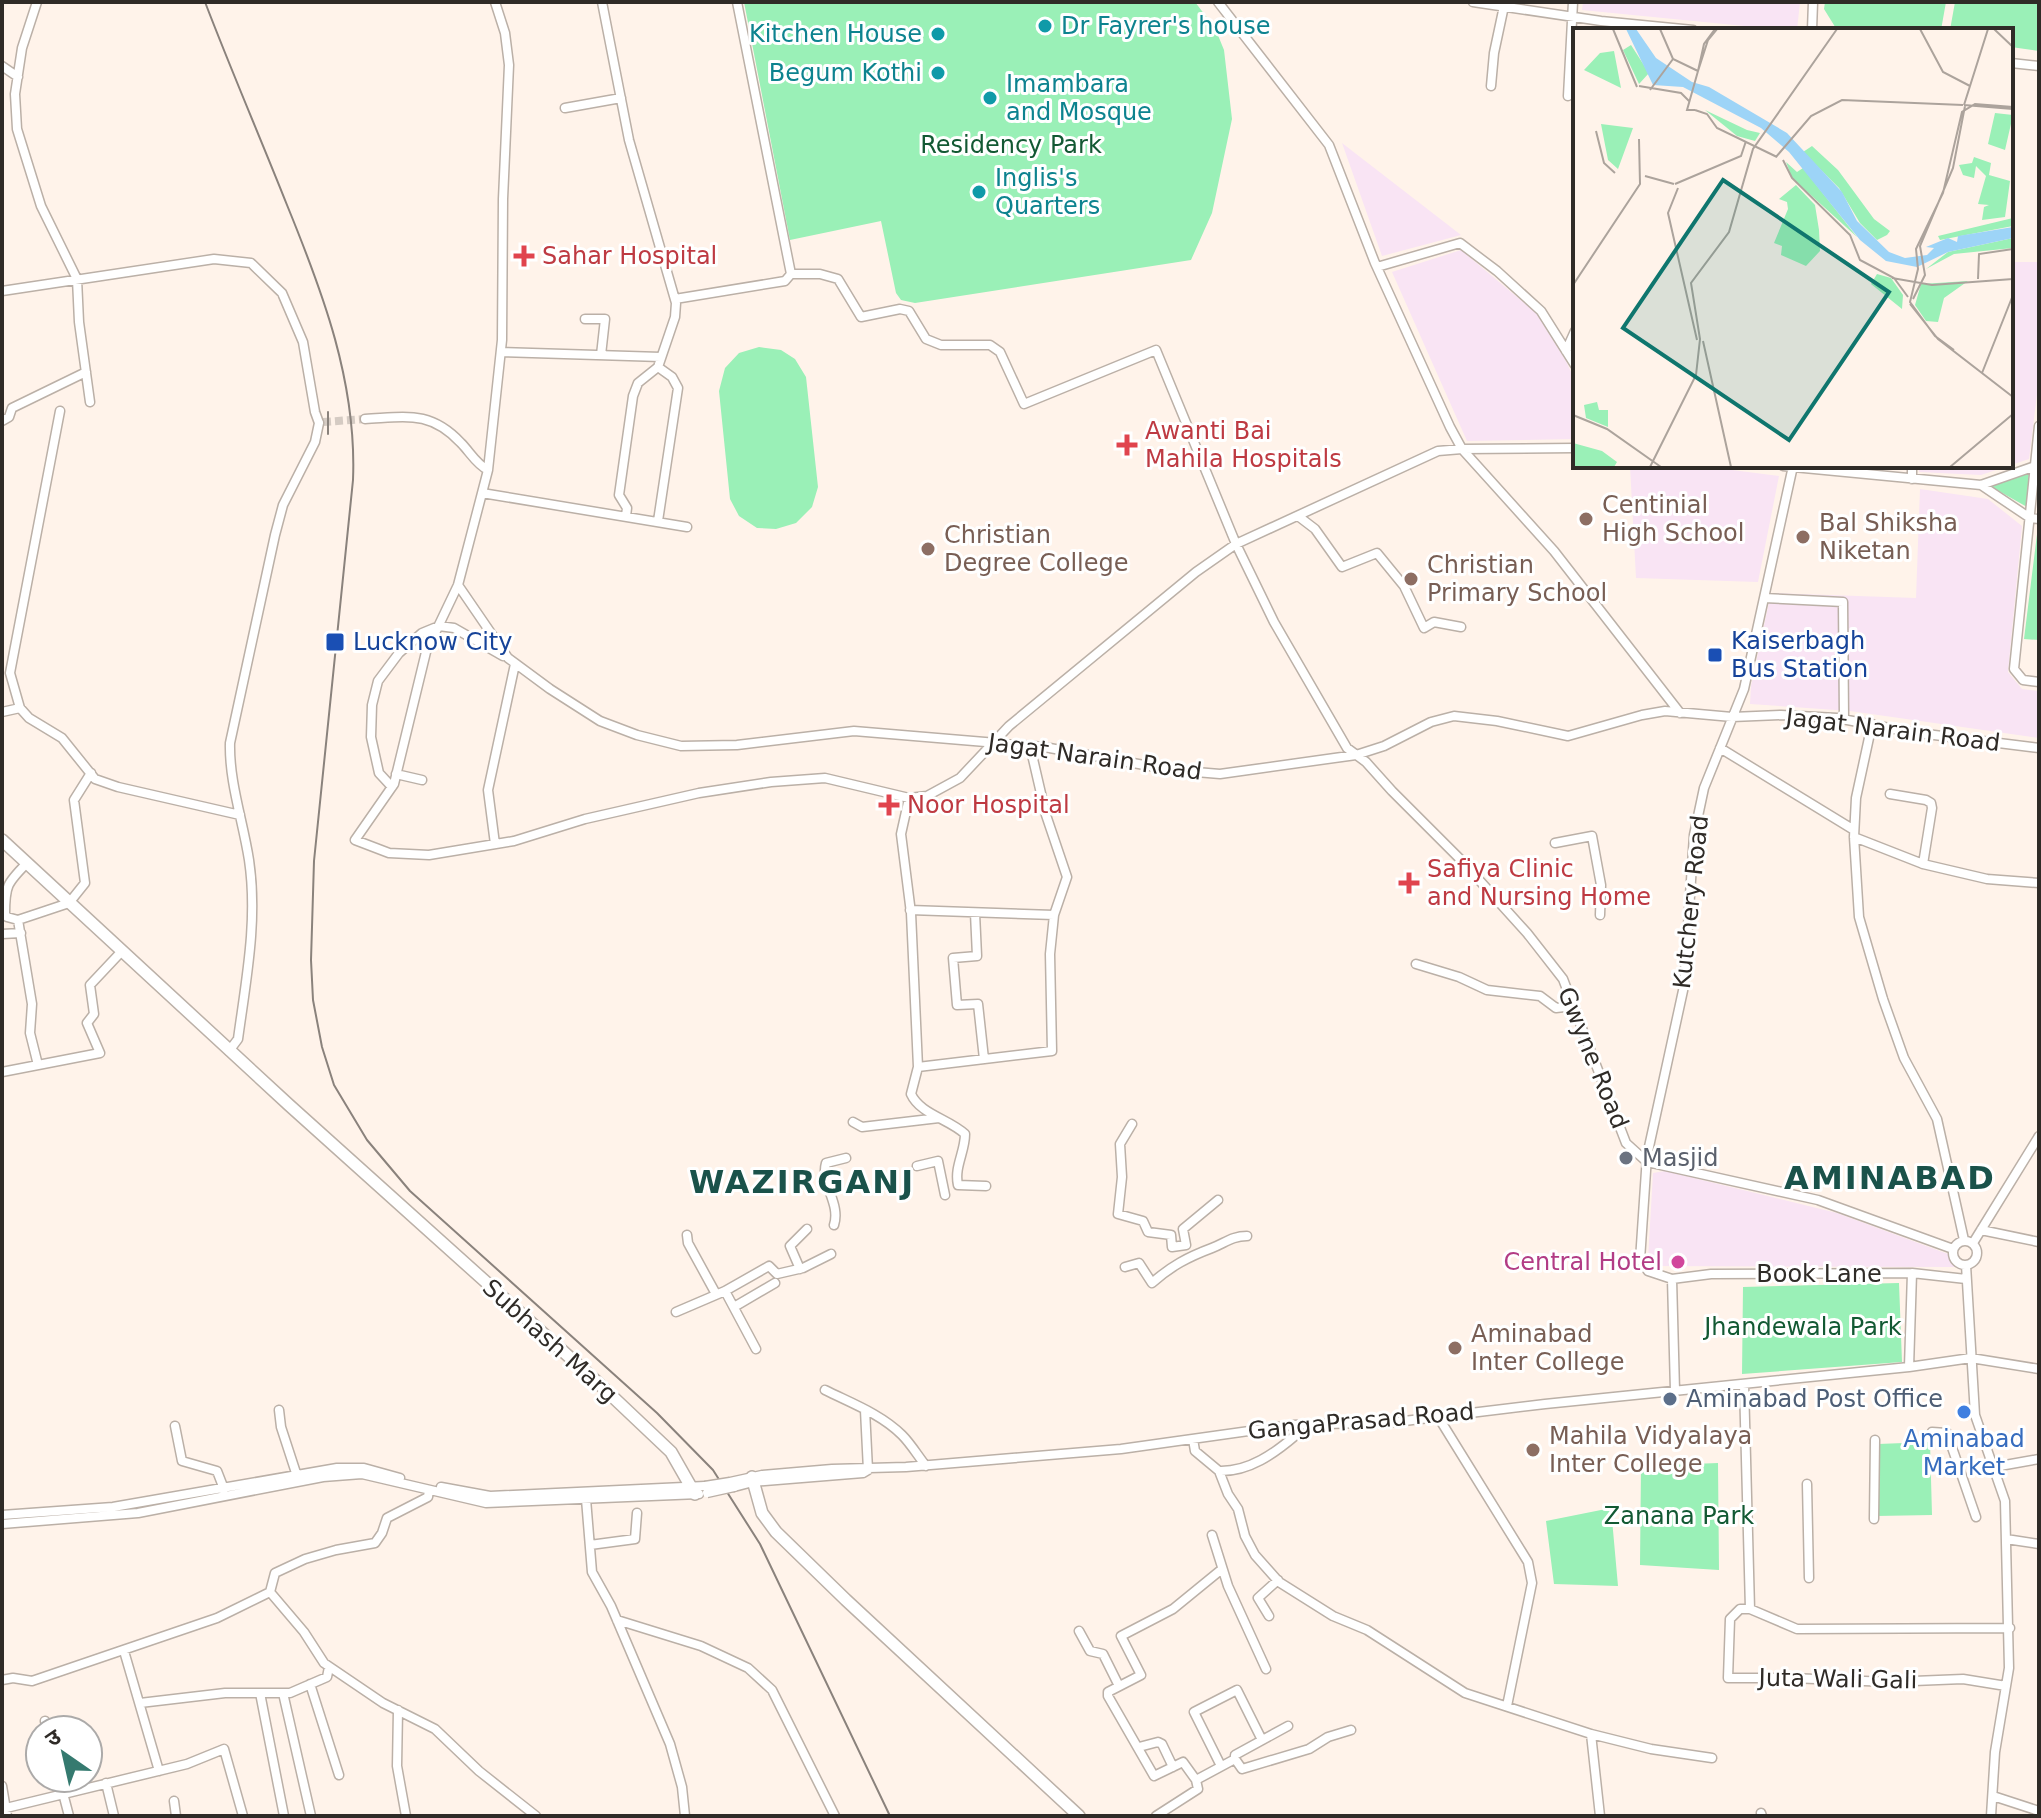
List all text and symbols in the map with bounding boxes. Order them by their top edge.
place label: Dr Fayrer's house [1061,12,1271,40]
marker: Dr Fayrer's house [1036,17,1054,35]
place label: Kitchen House [749,20,922,48]
marker: Kitchen House [929,25,947,43]
inset map [1573,28,2013,468]
place label: Begum Kothi [769,59,922,87]
marker: Begum Kothi [929,64,947,82]
place label: Imambara and Mosque [1006,70,1152,126]
marker: Imambara and Mosque [981,89,999,107]
park label: Residency Park [920,131,1102,159]
place label: Inglis's Quarters [995,164,1100,220]
marker: Inglis's Quarters [970,183,988,201]
place label: Sahar Hospital [542,242,717,270]
marker: Sahar Hospital [513,245,535,267]
place label: Awanti Bai Mahila Hospitals [1145,417,1342,473]
marker: Awanti Bai Mahila Hospitals [1116,434,1138,456]
place label: Centinial High School [1602,491,1744,547]
place label: Bal Shiksha Niketan [1819,509,1958,565]
marker: Centinial High School [1577,510,1595,528]
place label: Christian Degree College [944,521,1129,577]
marker: Bal Shiksha Niketan [1794,528,1812,546]
marker: Christian Degree College [919,540,937,558]
place label: Christian Primary School [1427,551,1607,607]
marker: Christian Primary School [1402,570,1420,588]
place label: Kaiserbagh Bus Station [1731,627,1868,683]
place label: Lucknow City [353,628,512,656]
marker: Lucknow City [324,631,346,653]
marker: Kaiserbagh Bus Station [1706,646,1724,664]
street label: Jagat Narain Road [1782,703,2002,757]
street label: Jagat Narain Road [984,728,1204,786]
place label: Noor Hospital [907,791,1070,819]
marker: Noor Hospital [878,794,900,816]
street label: Kutchery Road [1668,814,1714,990]
place label: Safiya Clinic and Nursing Home [1427,855,1651,911]
marker: Safiya Clinic and Nursing Home [1398,872,1420,894]
street label: Gwyne Road [1552,983,1634,1133]
place label: Masjid [1642,1144,1719,1172]
marker: Masjid [1617,1149,1635,1167]
district label: AMINABAD [1784,1159,1996,1197]
district label: WAZIRGANJ [689,1163,915,1201]
place label: Central Hotel [1503,1248,1662,1276]
marker: Central Hotel [1669,1253,1687,1271]
street label: Book Lane [1756,1260,1882,1288]
street label: Subhash Marg [477,1273,623,1409]
park label: Jhandewala Park [1702,1313,1902,1341]
place label: Aminabad Inter College [1471,1320,1625,1376]
marker: Aminabad Inter College [1446,1339,1464,1357]
place label: Aminabad Post Office [1686,1385,1943,1413]
marker: Aminabad Post Office [1661,1390,1679,1408]
street label: GangaPrasad Road [1247,1397,1475,1445]
marker: Aminabad Market [1955,1403,1973,1421]
place label: Mahila Vidyalaya Inter College [1549,1422,1752,1478]
place label: Aminabad Market [1903,1425,2025,1481]
marker: Mahila Vidyalaya Inter College [1524,1441,1542,1459]
park label: Zanana Park [1604,1502,1754,1530]
street label: Juta Wali Gali [1756,1664,1918,1694]
north arrow [24,1714,104,1794]
text: उ [41,1723,66,1752]

